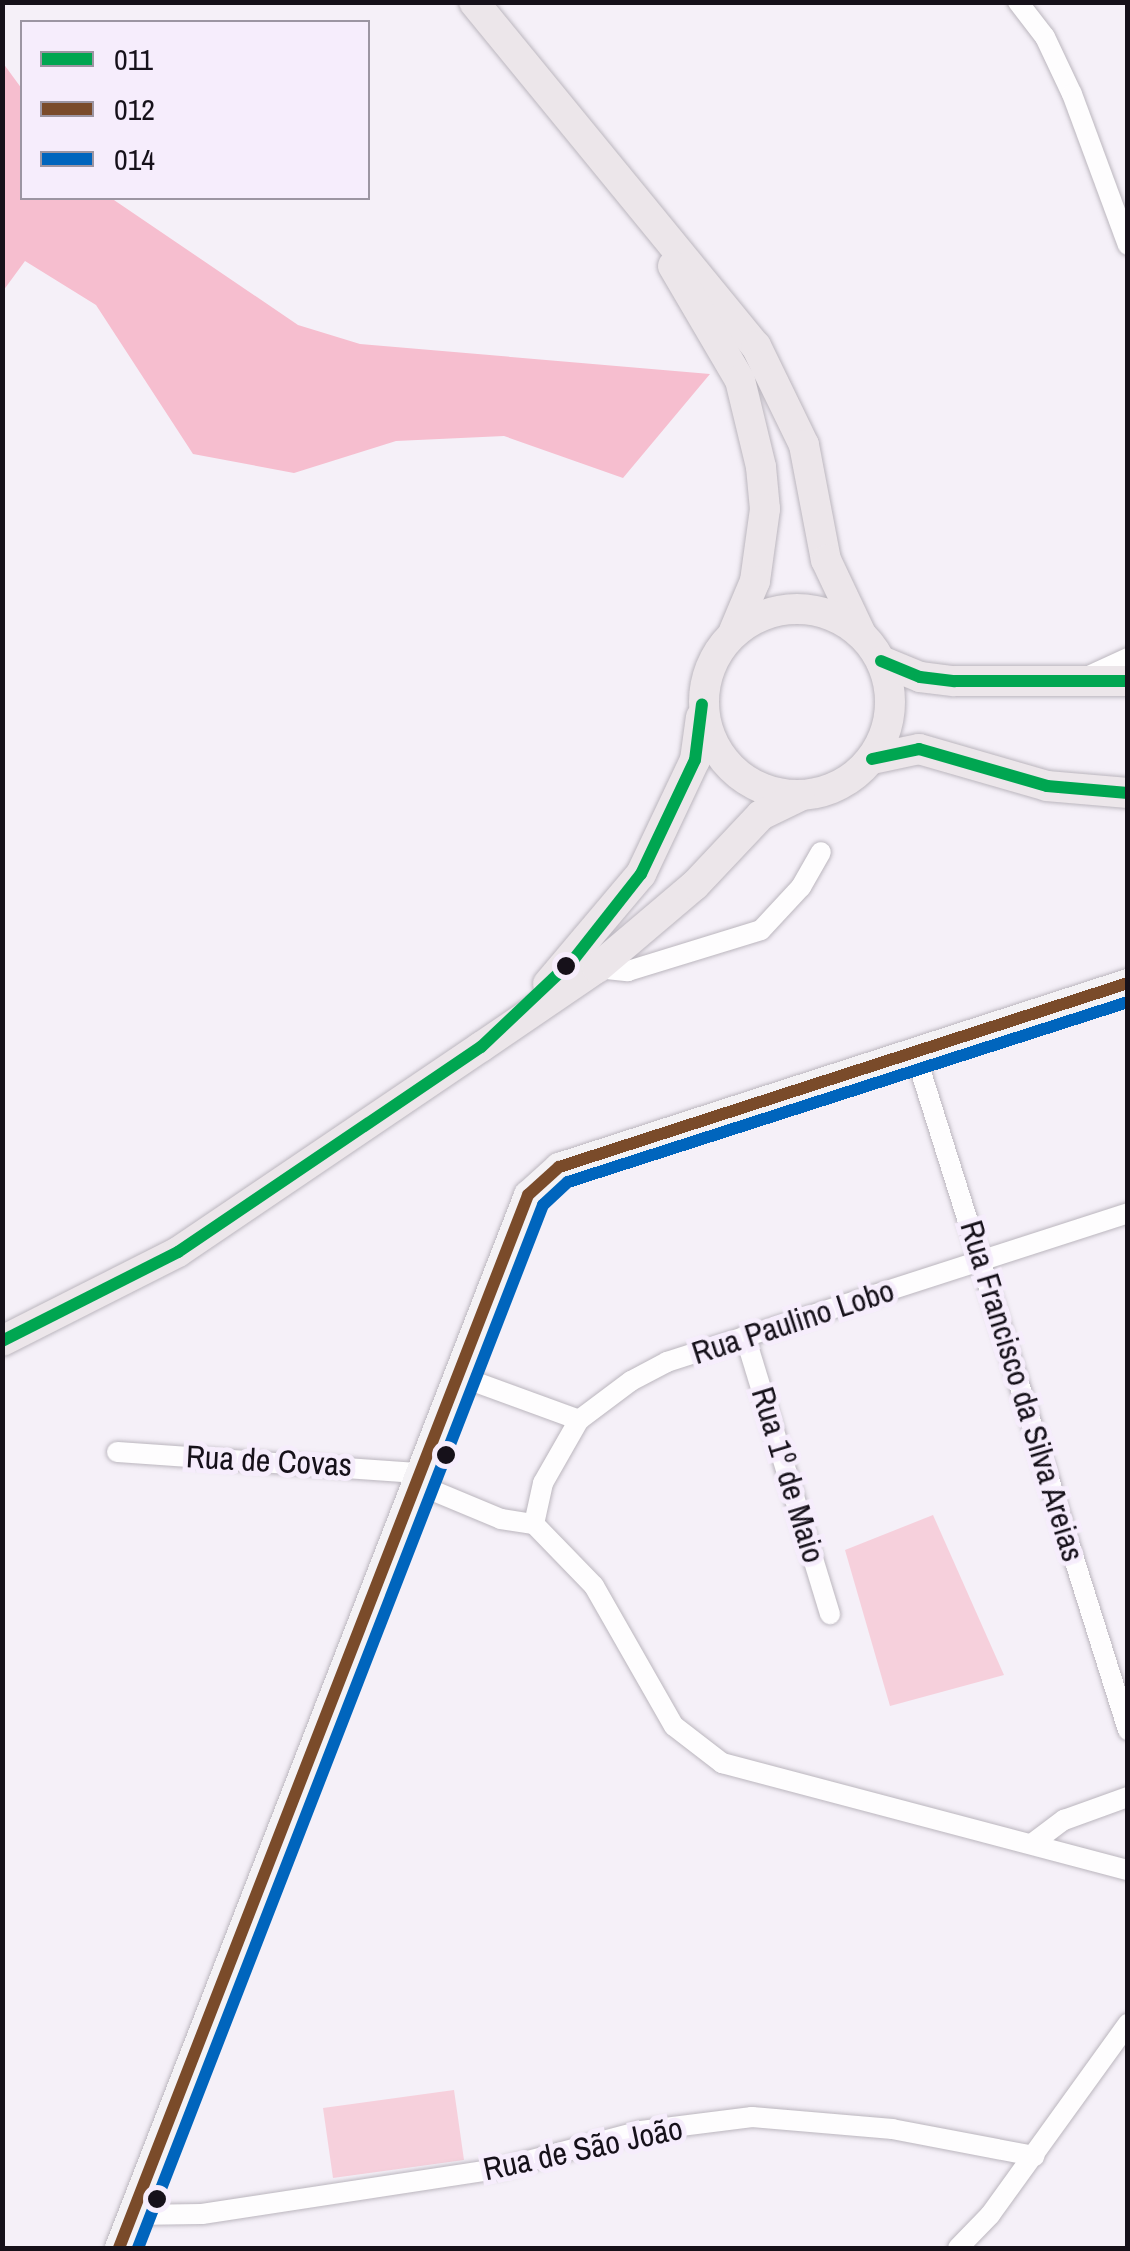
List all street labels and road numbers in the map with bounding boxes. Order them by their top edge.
street label: Rua Francisco da Silva Areias [952,1215,1092,1567]
street label: Rua Paulino Lobo [687,1271,899,1373]
street label: Rua 1º de Maio [743,1383,833,1567]
street label: Rua de Covas [185,1437,353,1485]
street label: Rua de São João [480,2109,686,2189]

